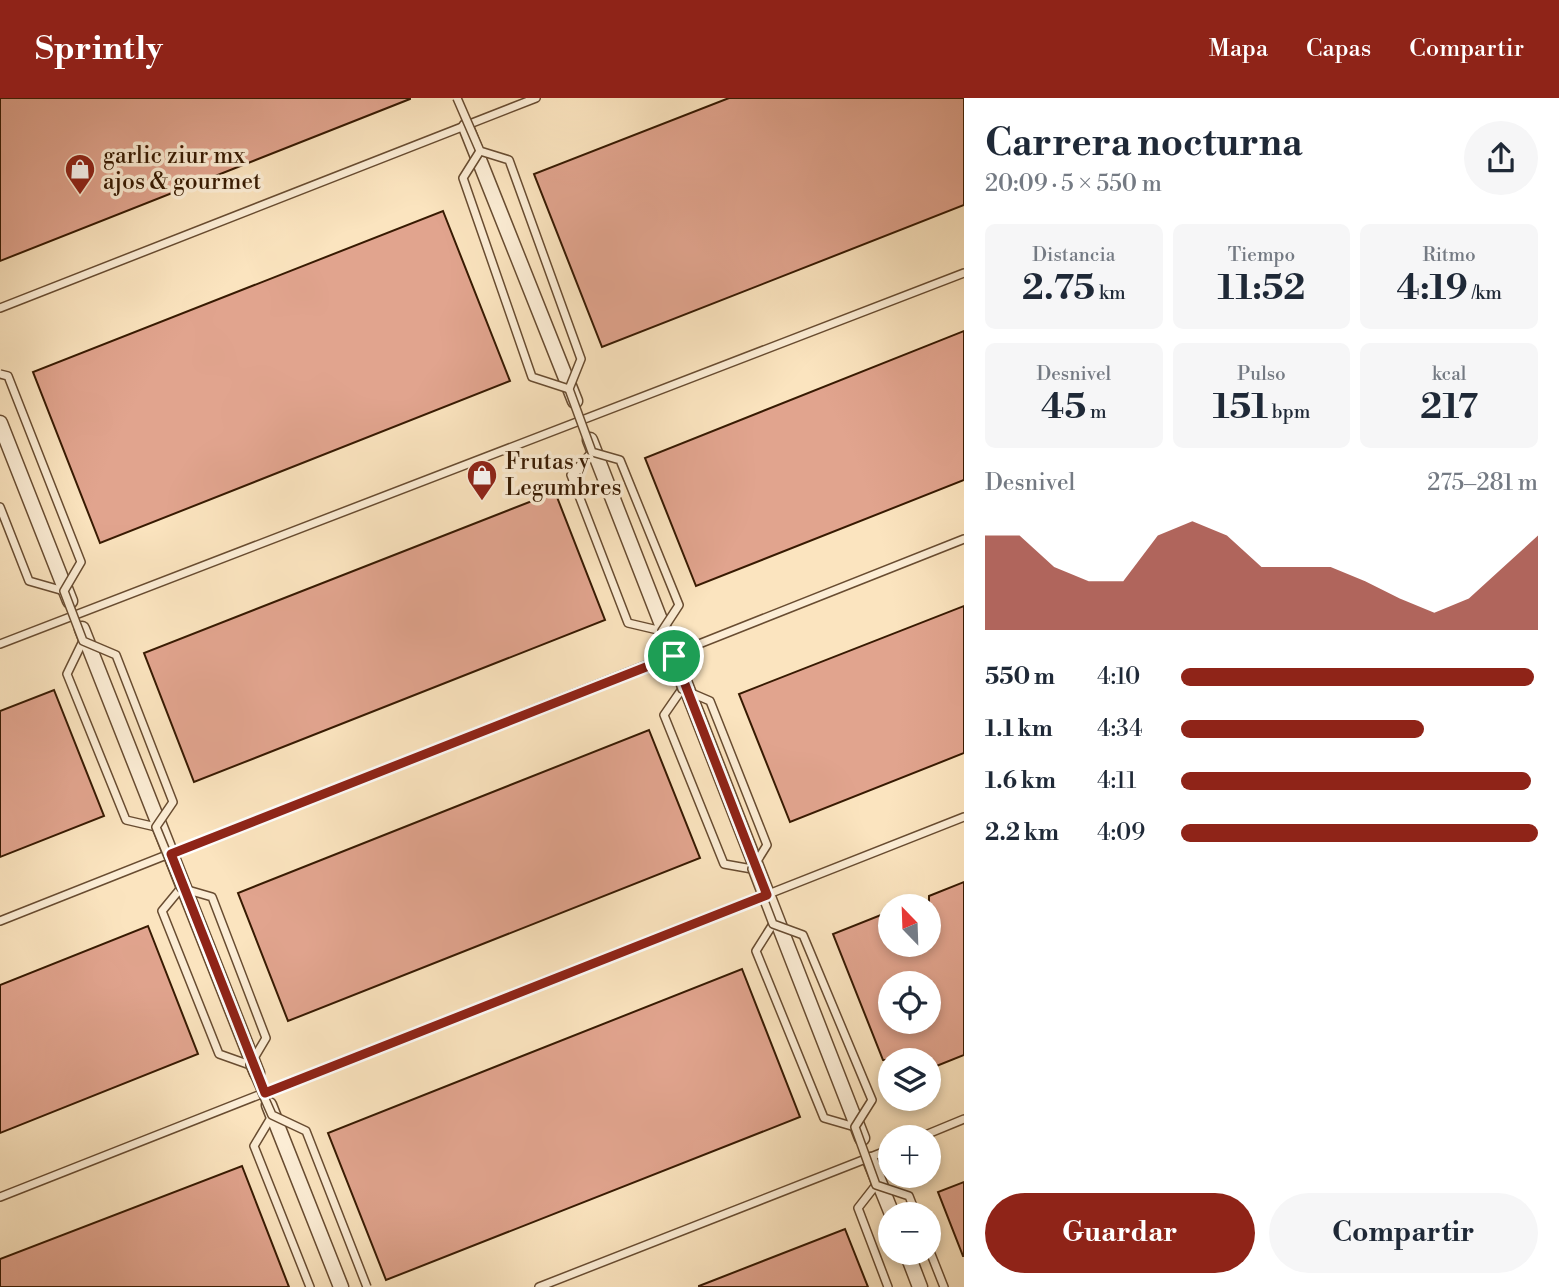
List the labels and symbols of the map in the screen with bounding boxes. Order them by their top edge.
place label: garlic ziur mx ajos & gourmet [103,142,261,196]
shop icon: garlic ziur mx ajos & gourmet [63,152,97,196]
place label: Frutas y Legumbres [505,448,622,502]
shop icon: Frutas y Legumbres [465,458,499,502]
pin [644,626,704,686]
north arrow [878,894,942,957]

